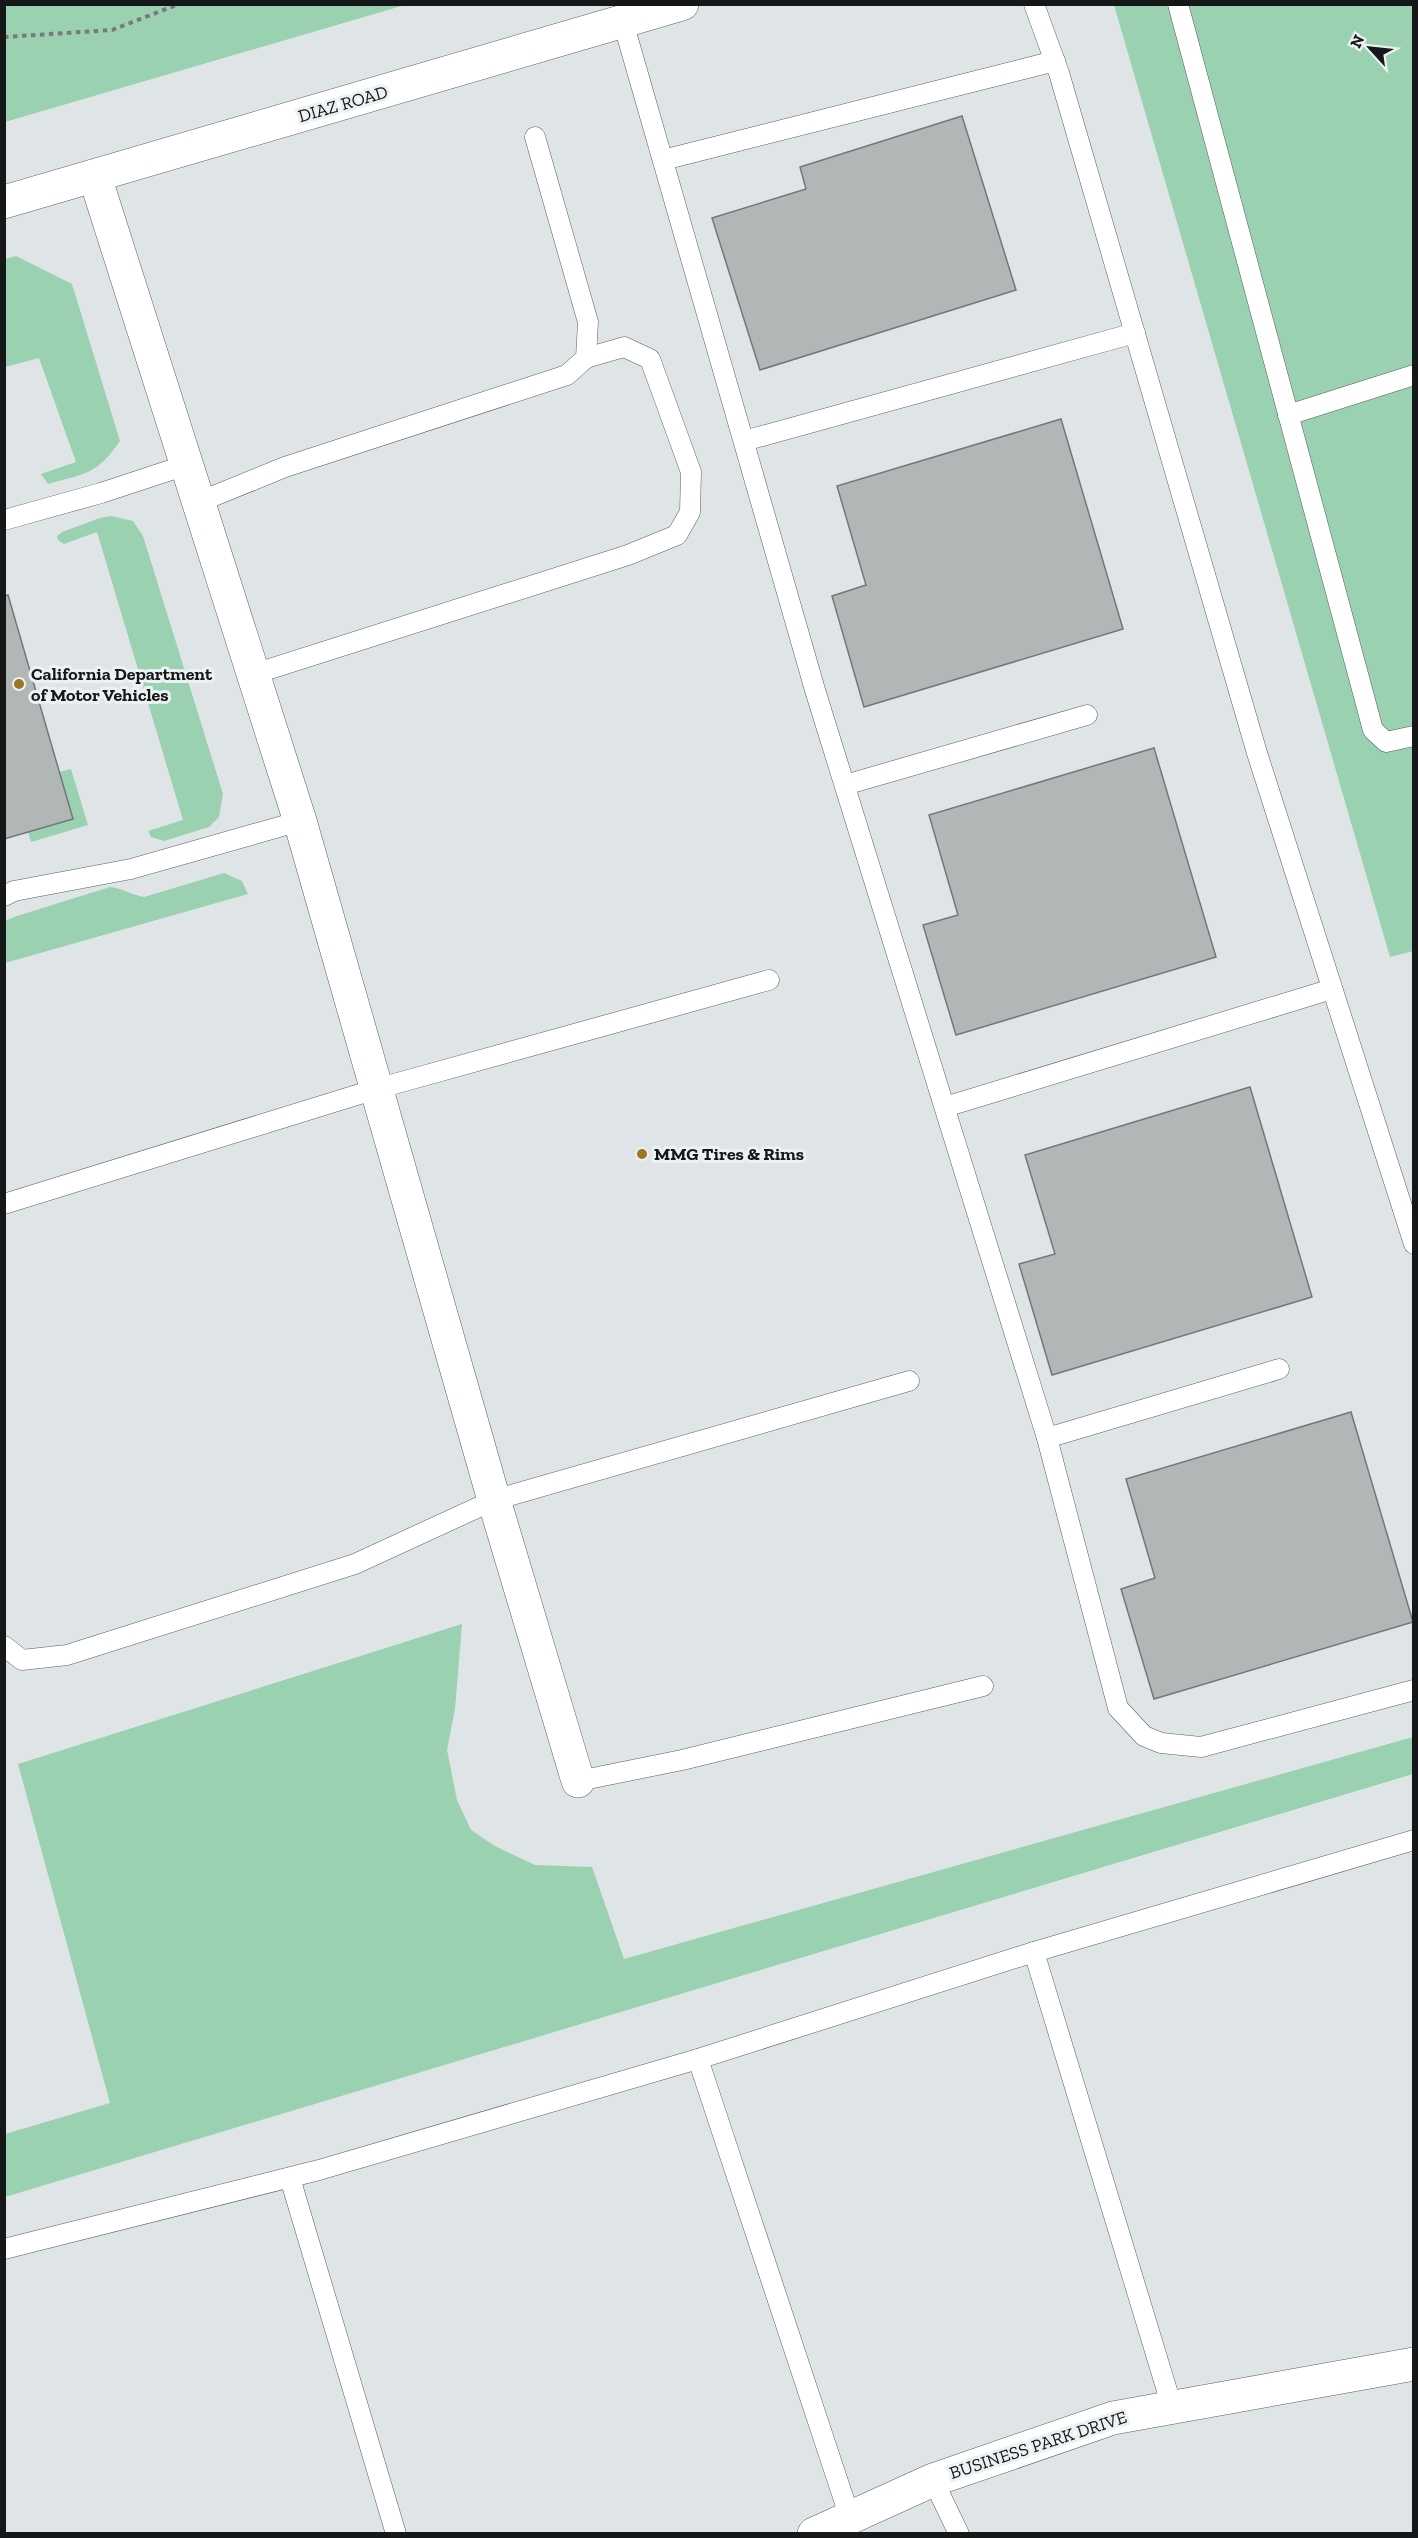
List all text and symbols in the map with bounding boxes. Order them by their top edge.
north arrow [1340,18,1400,78]
text: N [1346,32,1368,51]
street label: DIAZ ROAD [296,81,390,127]
place label: California Department of Motor Vehicles [31,663,213,706]
marker: California Department of Motor Vehicles [12,677,26,691]
place label: MMG Tires & Rims [654,1143,804,1165]
marker: MMG Tires & Rims [635,1147,649,1161]
street label: BUSINESS PARK DRIVE [946,2406,1130,2484]

